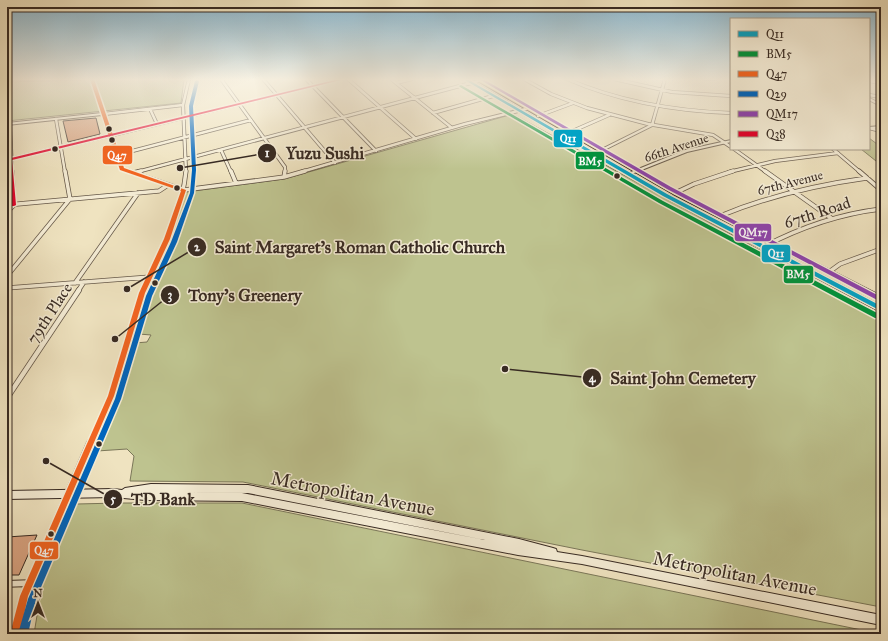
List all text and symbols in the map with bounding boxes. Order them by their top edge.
legend [730,18,870,150]
text: Q11 [766,27,784,41]
text: BM5 [766,47,792,61]
text: Q47 [766,67,787,81]
text: Q29 [766,87,787,101]
text: QM17 [766,107,798,121]
unlabelled marker [104,124,114,134]
text: Q38 [766,127,786,141]
line badge: Q11 [553,129,583,148]
street label: 66th Avenue [642,130,711,166]
text: Q11 [560,132,577,146]
unlabelled marker [107,135,117,145]
callout: Yuzu Sushi [257,138,372,167]
text: Yuzu Sushi [285,143,365,164]
unlabelled marker [50,144,60,154]
line badge: Q47 [102,145,133,165]
text: 1 [265,146,270,160]
text: Q47 [107,149,127,163]
line badge: BM5 [575,151,605,170]
text: BM5 [578,155,603,168]
street label: 67th Avenue [756,167,825,199]
unlabelled marker [612,171,622,181]
unlabelled marker [172,183,182,193]
street label: 67th Road [781,193,853,232]
line badge: QM17 [734,223,772,242]
text: QM17 [738,226,768,240]
callout: Saint Margaret's Roman Catholic Church [187,232,513,261]
text: Saint Margaret's Roman Catholic Church [215,237,506,258]
text: 2 [194,240,201,254]
line badge: Q11 [761,244,791,263]
text: Q11 [768,247,785,261]
line badge: BM5 [783,265,814,284]
text: BM5 [786,268,811,281]
unlabelled marker [150,278,160,288]
street label: 79th Place [23,279,76,347]
callout: Tony’s Greenery [160,280,310,309]
text: Tony’s Greenery [187,285,303,306]
text: 3 [168,288,173,303]
callout: Saint John Cemetery [582,363,764,392]
text: Saint John Cemetery [610,368,757,389]
text: 4 [589,371,597,386]
unlabelled marker [94,439,104,449]
street label: Metropolitan Avenue [269,466,437,521]
callout: TD Bank [103,485,203,514]
text: TD Bank [130,489,196,510]
text: 5 [110,492,116,506]
unlabelled marker [46,529,56,539]
line badge: Q47 [29,541,59,560]
text: Q47 [34,544,54,558]
street label: Metropolitan Avenue [651,546,819,601]
north arrow [18,583,58,623]
text: N [33,587,43,600]

